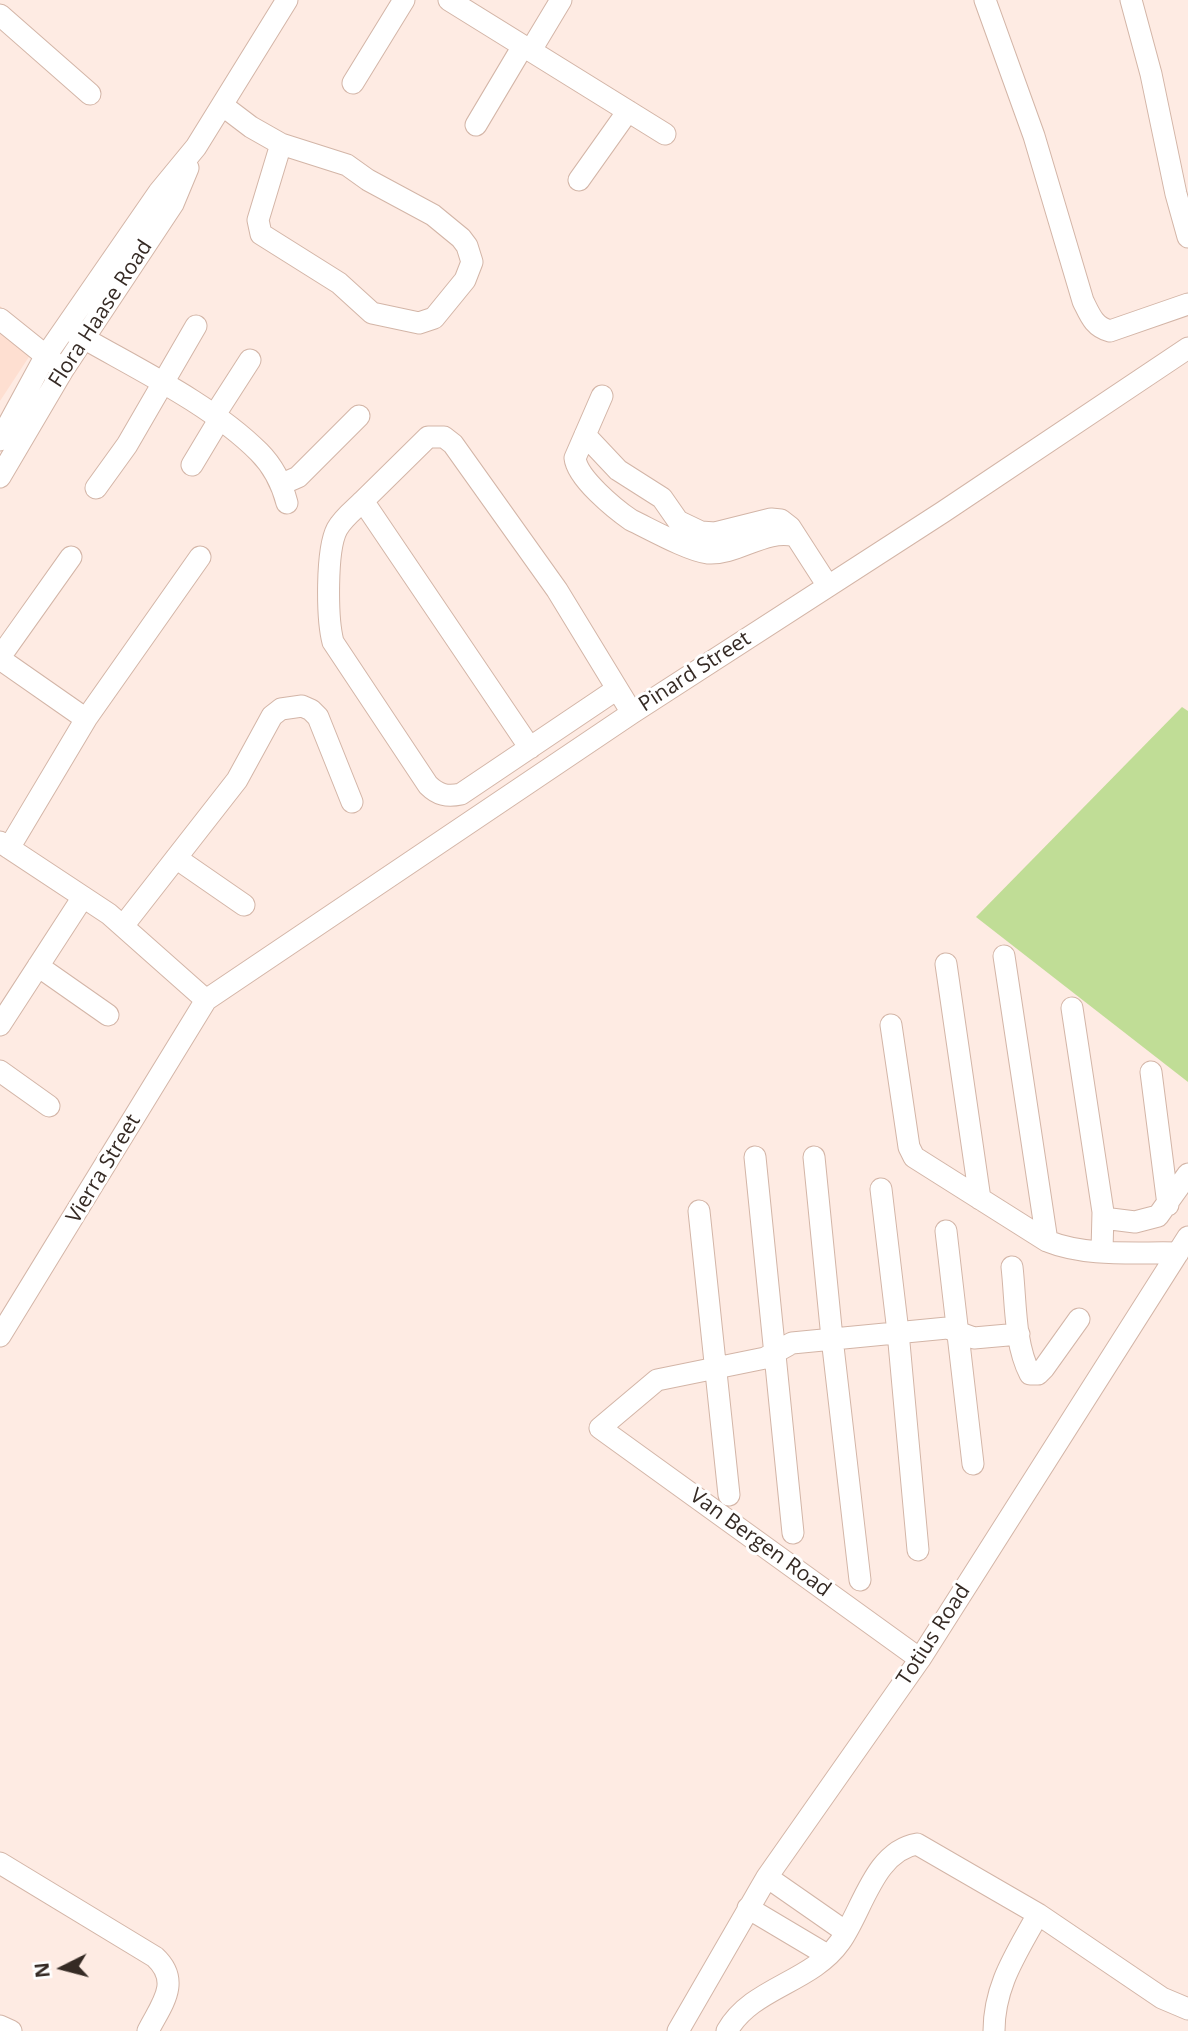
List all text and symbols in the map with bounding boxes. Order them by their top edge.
street label: Flora Haase Road [44,236,158,392]
street label: Pinard Street [634,627,756,717]
street label: Vierra Street [62,1110,146,1228]
street label: Van Bergen Road [685,1483,835,1603]
street label: Totius Road [892,1580,976,1690]
north arrow [28,1933,98,2003]
text: N [28,1961,56,1979]

